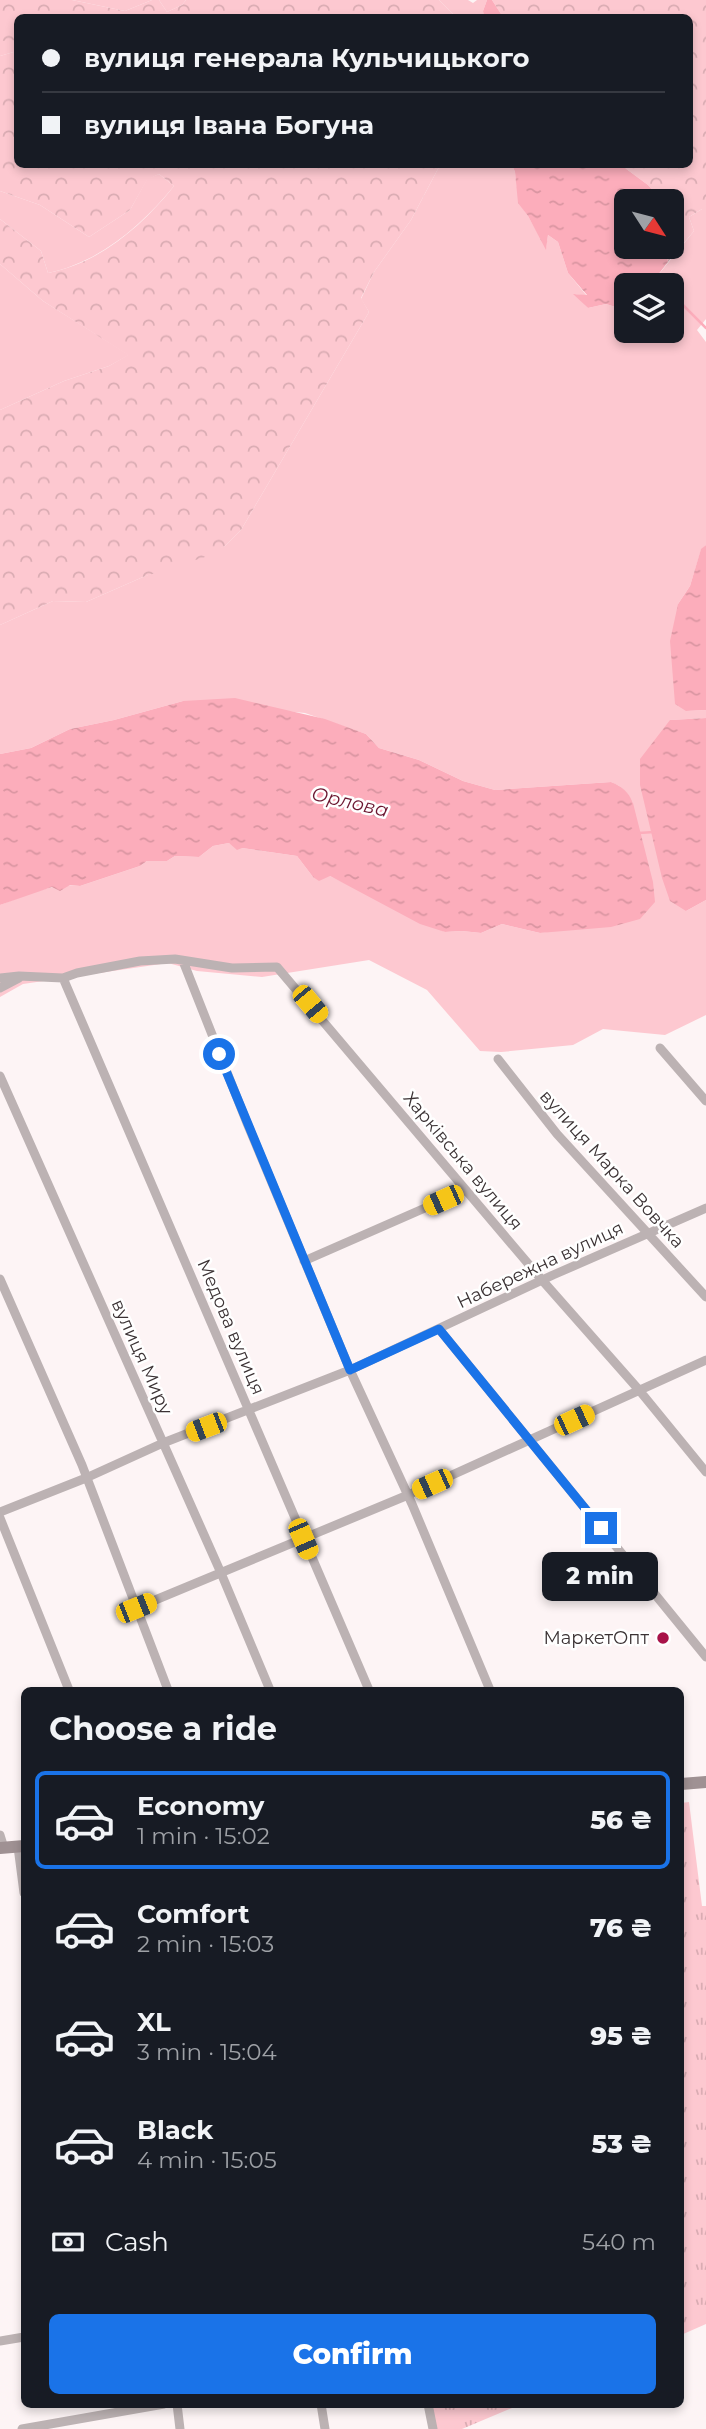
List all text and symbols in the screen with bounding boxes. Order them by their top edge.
text: вулиця генерала Кульчицького [84,42,529,74]
text: вулиця Івана Богуна [84,109,374,141]
north arrow [614,189,684,259]
map controls [614,189,684,343]
button: layers [614,273,684,343]
water label: Орлова [309,782,391,822]
car [289,981,332,1027]
route start [203,1038,235,1070]
street label: вулиця Марка Вовчка [535,1085,689,1253]
street label: Харківська вулиця [399,1087,527,1235]
car [420,1182,467,1218]
street label: Набережна вулиця [453,1217,627,1313]
street label: Медова вулиця [193,1256,269,1398]
street label: вулиця Миру [107,1296,177,1418]
car [551,1402,598,1438]
car [183,1410,230,1444]
car [409,1466,456,1502]
route end [585,1512,617,1544]
car [286,1516,321,1562]
callout: 2 min [543,1552,659,1602]
text: 2 min [566,1562,634,1590]
car [113,1590,160,1626]
place label: МаркетОпт [543,1627,649,1649]
marker: МаркетОпт [655,1630,671,1646]
text: Choose a ride [49,1709,277,1748]
icon: car [53,1789,116,1852]
text: Economy [137,1790,264,1822]
text: 56 ₴ [590,1804,652,1836]
text: 1 min · 15:02 [137,1822,270,1850]
icon: car [53,1897,116,1960]
text: Comfort [137,1898,249,1930]
text: 76 ₴ [590,1912,652,1944]
text: 2 min · 15:03 [137,1930,274,1958]
icon: car [53,2005,116,2068]
text: XL [137,2006,171,2038]
text: 95 ₴ [590,2020,652,2052]
text: 3 min · 15:04 [137,2038,277,2066]
icon: car [53,2113,116,2176]
text: Black [137,2114,213,2146]
text: 53 ₴ [592,2128,652,2160]
text: 4 min · 15:05 [137,2146,277,2174]
icon: cash [49,2223,87,2261]
text: Cash [105,2226,169,2258]
text: 540 m [582,2228,656,2256]
button: Confirm [49,2314,656,2394]

